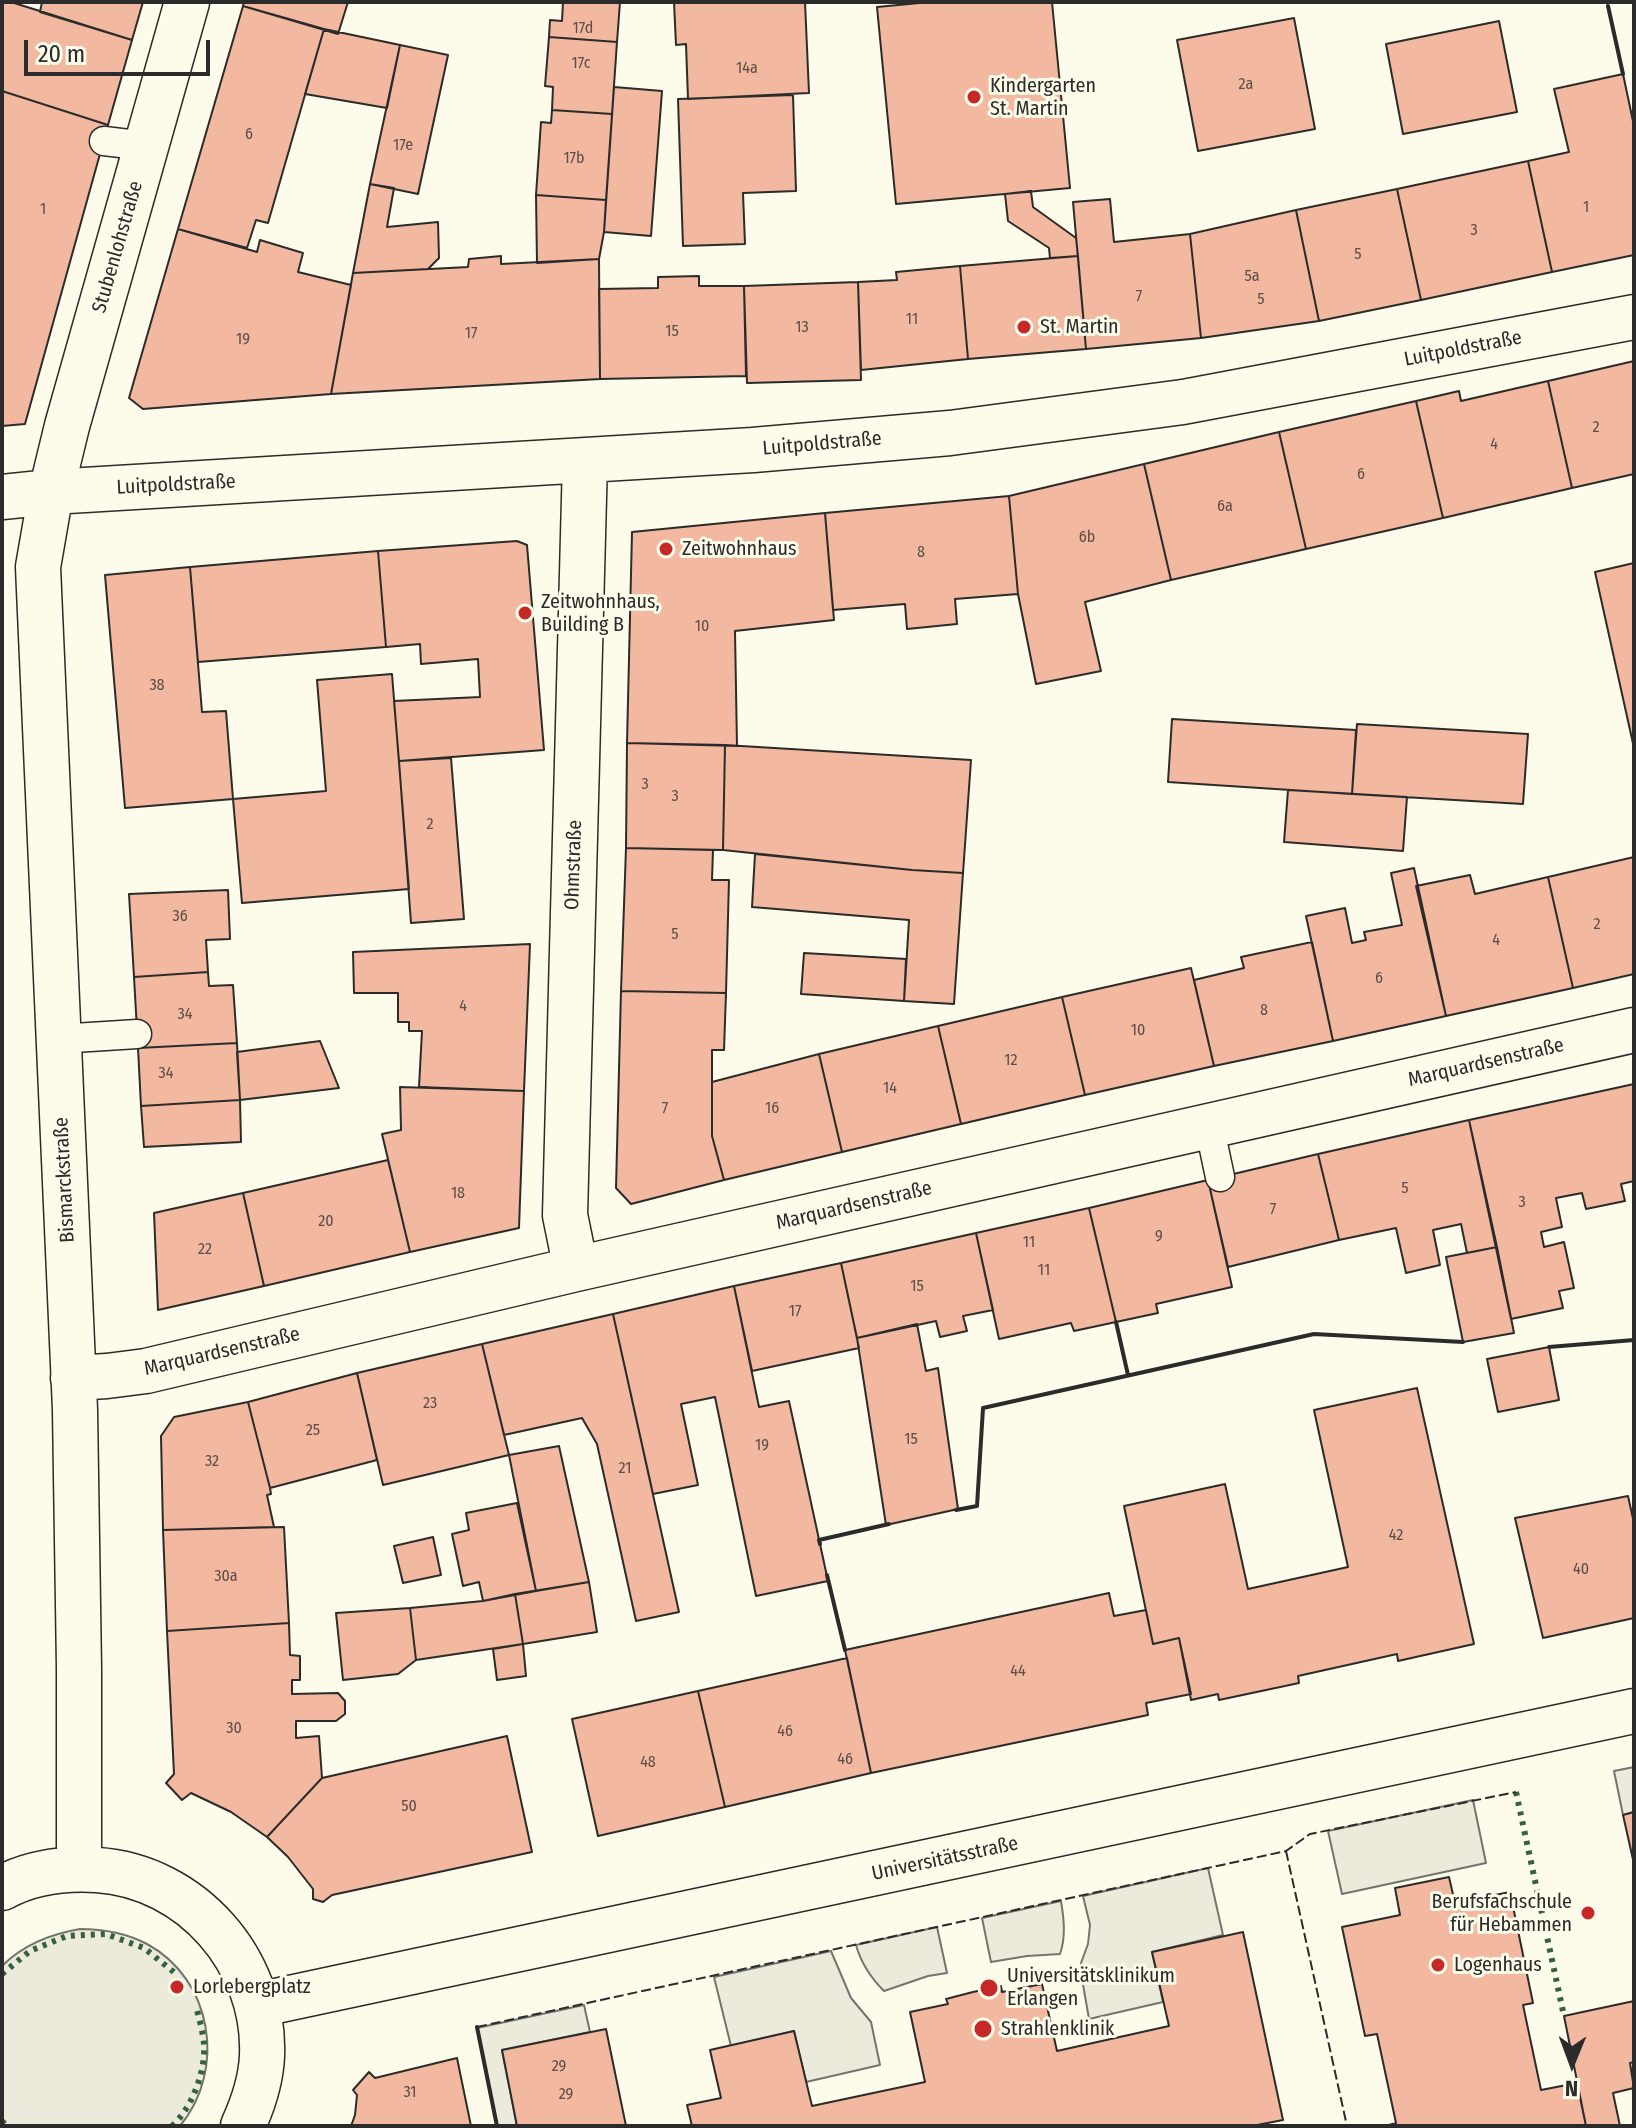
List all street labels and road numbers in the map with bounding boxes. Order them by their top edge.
street label: Stubenlohstraße [88,178,148,316]
street label: Luitpoldstraße [1402,326,1524,372]
street label: Luitpoldstraße [761,427,883,461]
street label: Luitpoldstraße [116,470,236,500]
street label: Ohmstraße [560,819,588,911]
street label: Marquardsenstraße [1406,1033,1566,1093]
street label: Bismarckstraße [50,1117,80,1243]
street label: Marquardsenstraße [774,1176,934,1236]
street label: Marquardsenstraße [142,1322,302,1382]
street label: Universitätsstraße [870,1832,1020,1886]

